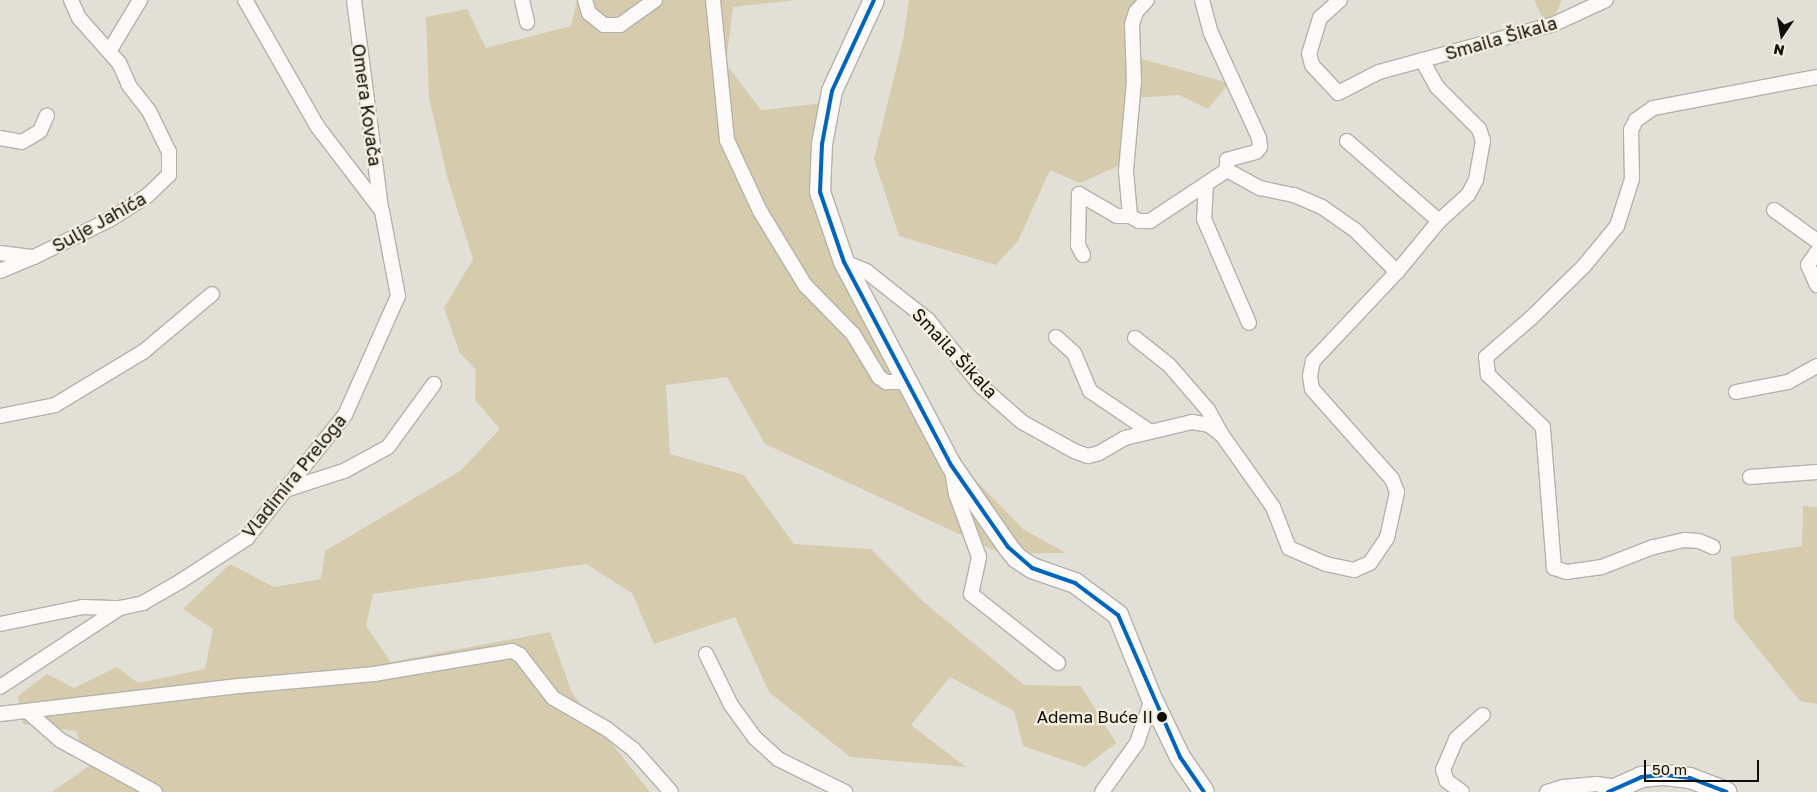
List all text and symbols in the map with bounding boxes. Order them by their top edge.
north arrow [1757,10,1807,60]
street label: Smaila Šikala [1443,12,1559,64]
text: N [1772,41,1786,60]
street label: Omera Kovača [348,42,386,168]
street label: Sulje Jahića [48,187,150,257]
street label: Smaila Šikala [908,303,1002,403]
street label: Vladimira Preloga [238,410,350,542]
place label: Adema Buće II [1037,707,1153,727]
marker: Adema Buće II [1157,712,1167,722]
scale bar [1647,750,1762,782]
text: 50 m [1652,760,1687,778]

